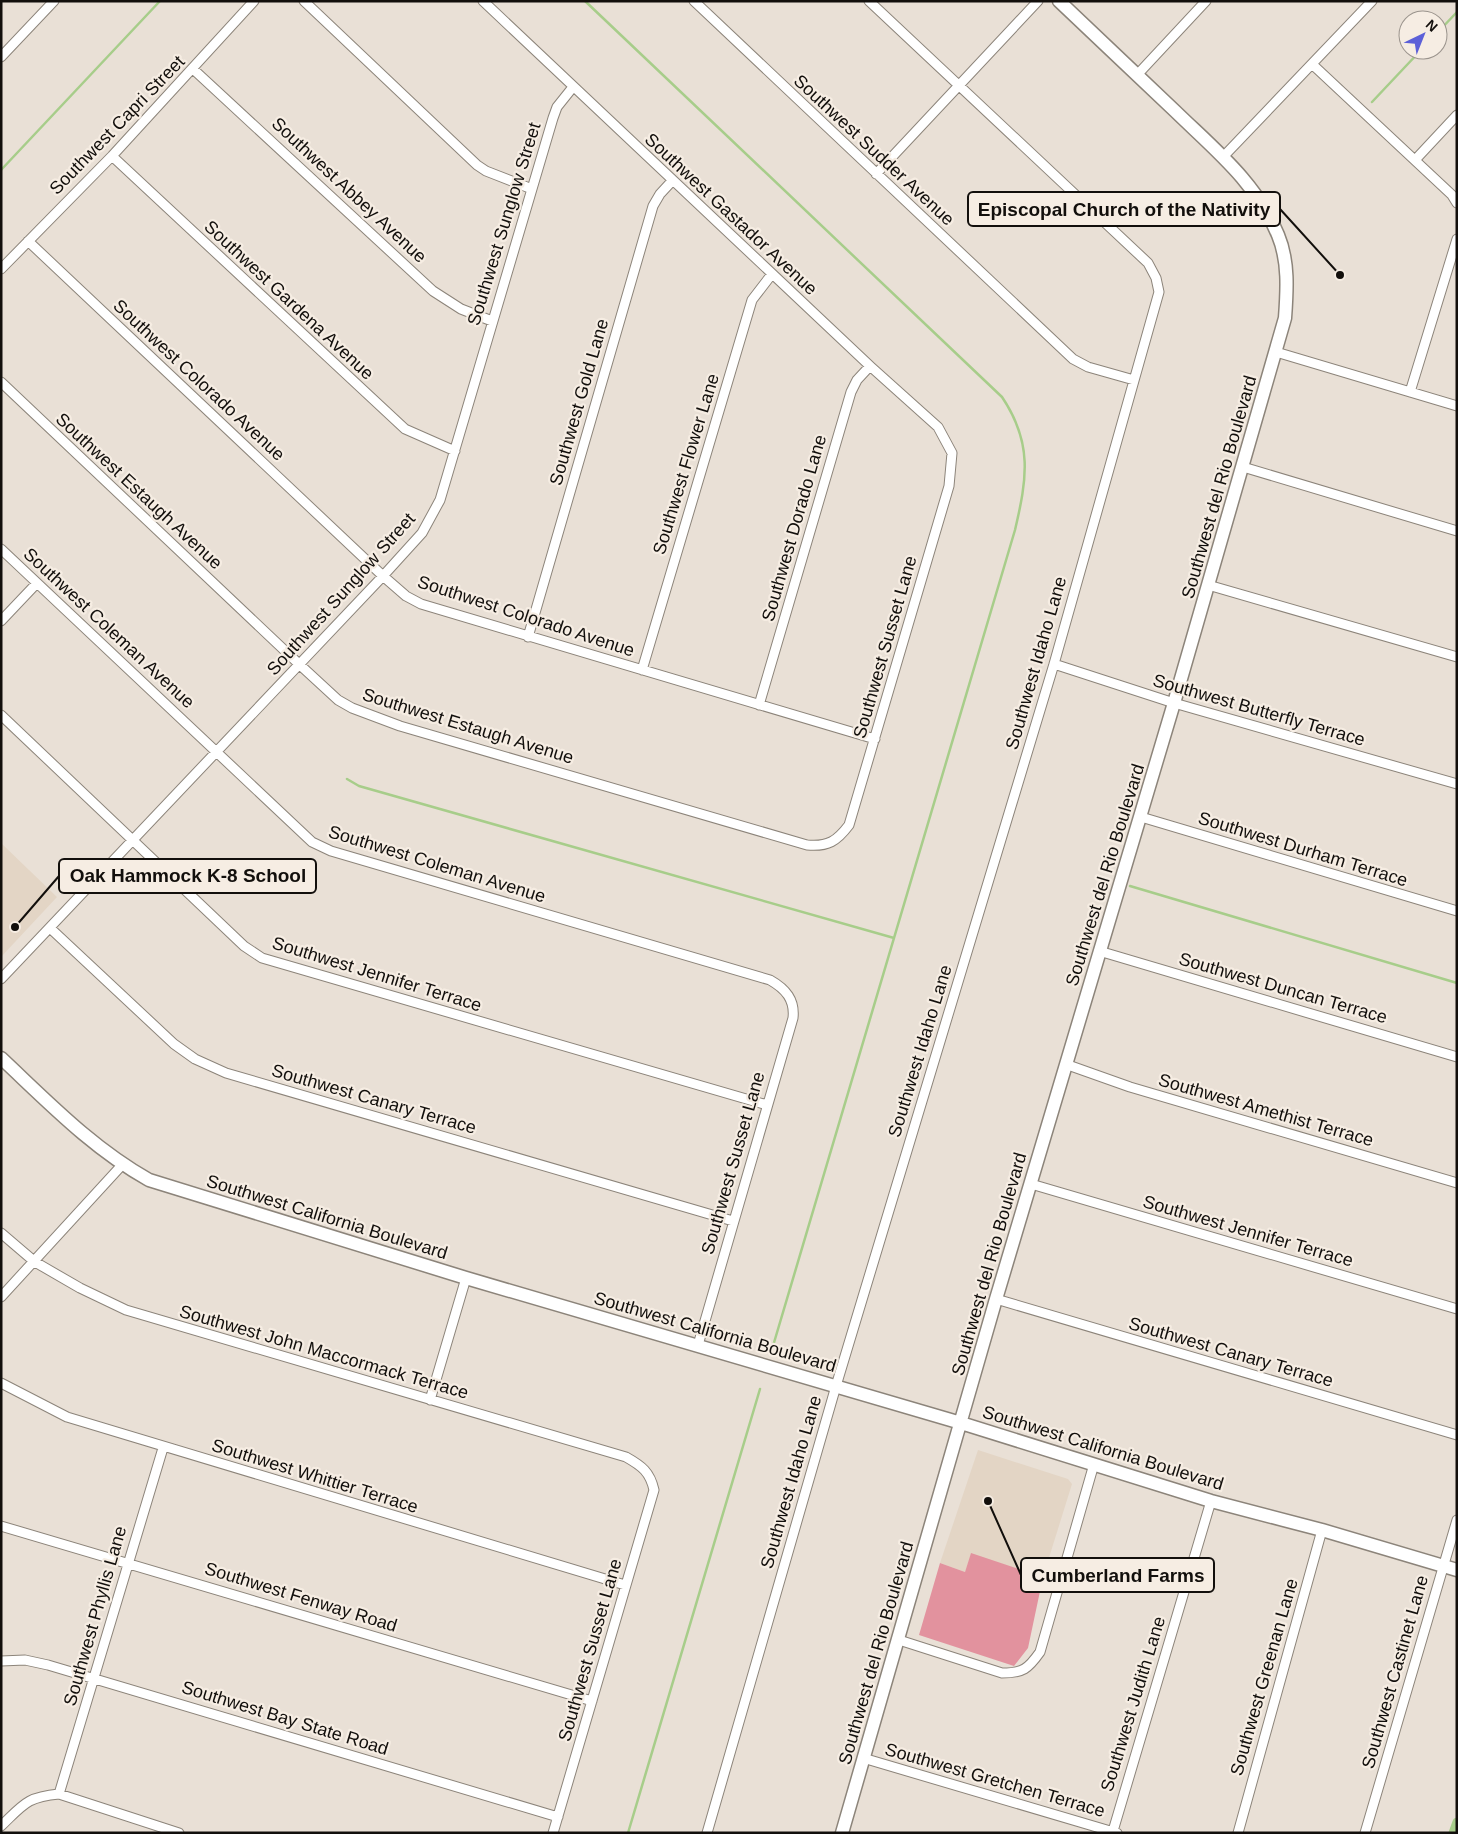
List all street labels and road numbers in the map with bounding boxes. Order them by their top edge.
street label: Southwest Capri Street [46,51,188,199]
street label: Southwest Sudder Avenue [790,70,958,230]
street label: Southwest Abbey Avenue [268,113,430,267]
street label: Southwest Sunglow Street [464,120,544,328]
street label: Southwest Gastador Avenue [641,129,821,299]
street label: Southwest Gardena Avenue [200,216,378,384]
street label: Southwest Colorado Avenue [109,295,289,465]
street label: Southwest Gold Lane [546,317,612,487]
street label: Southwest Flower Lane [649,371,723,557]
street label: Southwest del Rio Boulevard [1178,373,1260,601]
street label: Southwest Estaugh Avenue [52,409,226,573]
street label: Southwest Dorado Lane [758,432,830,624]
street label: Southwest Sunglow Street [263,509,419,679]
street label: Southwest Coleman Avenue [20,544,198,712]
street label: Southwest Susset Lane [849,553,921,741]
street label: Southwest Colorado Avenue [415,571,637,661]
street label: Southwest Idaho Lane [1002,574,1070,752]
street label: Southwest Butterfly Terrace [1151,670,1367,750]
street label: Southwest Estaugh Avenue [360,684,576,768]
street label: Southwest del Rio Boulevard [1062,762,1148,988]
street label: Southwest Durham Terrace [1196,808,1410,890]
street label: Southwest Coleman Avenue [326,821,548,907]
street label: Southwest Jennifer Terrace [270,933,484,1015]
street label: Southwest Duncan Terrace [1177,949,1389,1027]
street label: Southwest Idaho Lane [884,962,956,1140]
street label: Southwest Canary Terrace [269,1060,479,1138]
street label: Southwest Susset Lane [697,1069,769,1257]
street label: Southwest Amethist Terrace [1156,1070,1376,1150]
street label: Southwest del Rio Boulevard [948,1150,1030,1378]
street label: Southwest California Boulevard [204,1171,450,1263]
street label: Southwest Jennifer Terrace [1141,1191,1355,1271]
street label: Southwest California Boulevard [592,1288,838,1376]
street label: Southwest John Maccormack Terrace [177,1301,471,1403]
street label: Southwest Canary Terrace [1126,1313,1336,1391]
street label: Southwest Idaho Lane [757,1393,825,1571]
street label: Southwest California Boulevard [980,1402,1226,1494]
street label: Southwest Whittier Terrace [209,1435,421,1517]
street label: Southwest Phyllis Lane [60,1524,130,1708]
street label: Southwest del Rio Boulevard [835,1539,917,1767]
street label: Southwest Susset Lane [554,1556,626,1744]
street label: Southwest Fenway Road [202,1558,400,1636]
street label: Southwest Castinet Lane [1358,1573,1432,1771]
street label: Southwest Greenan Lane [1226,1576,1302,1778]
street label: Southwest Judith Lane [1097,1614,1169,1794]
street label: Southwest Bay State Road [179,1677,391,1759]
street label: Southwest Gretchen Terrace [883,1739,1107,1821]

